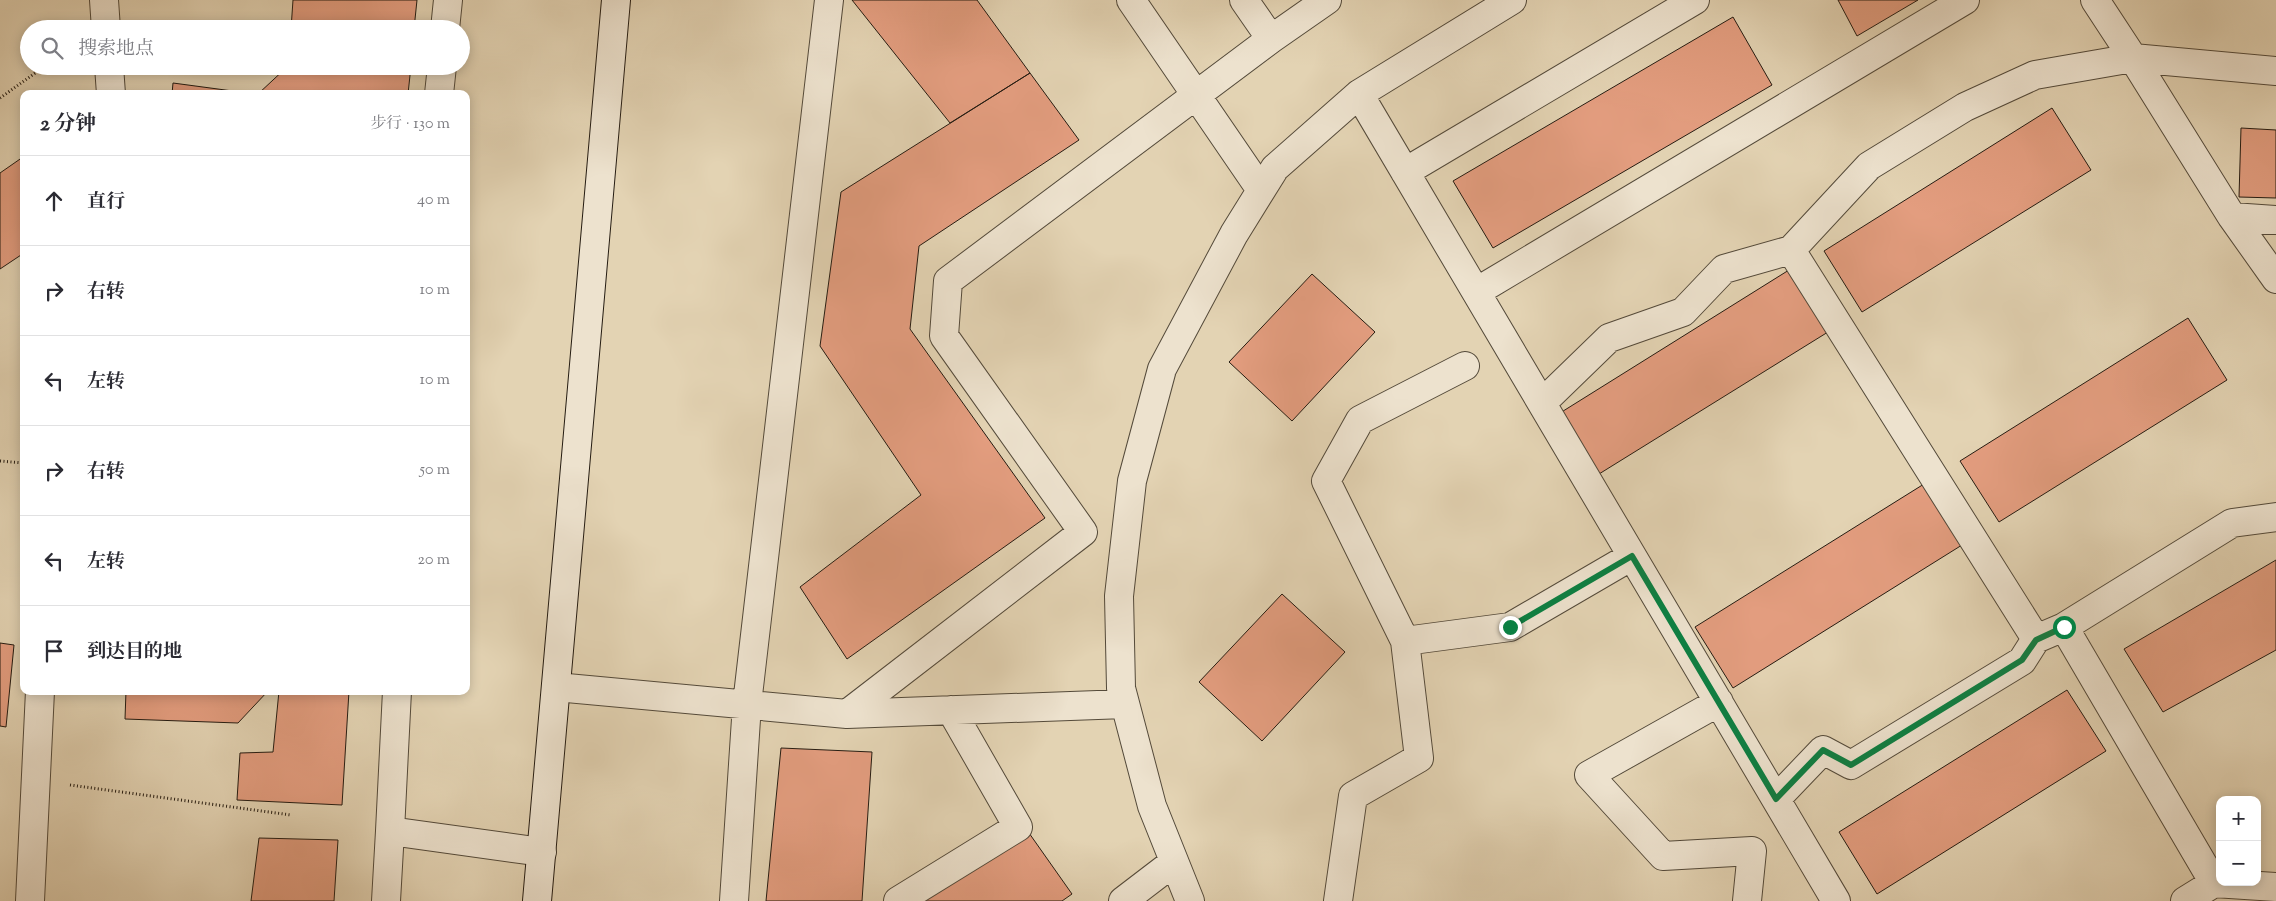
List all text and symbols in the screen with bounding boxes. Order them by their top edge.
search box [20,20,470,75]
icon: search [38,34,66,62]
text: 搜索地点 [78,36,154,63]
text: 2 分钟 [40,110,96,140]
text: 步行 · 130 m [370,113,450,136]
icon: ahead [40,187,68,215]
text: 直行 [87,189,125,216]
text: 40 m [417,189,450,212]
icon: right [40,277,68,305]
text: 右转 [87,279,125,306]
text: 10 m [420,279,450,302]
icon: left [40,367,68,395]
text: 左转 [87,369,125,396]
text: 10 m [420,369,450,392]
icon: right [40,457,68,485]
text: 右转 [87,459,125,486]
text: 50 m [419,459,450,482]
icon: left [40,547,68,575]
text: 左转 [87,549,125,576]
text: 20 m [417,549,450,572]
route end [1499,616,1522,639]
route start [2053,616,2076,639]
icon: arrive [40,637,68,665]
text: 到达目的地 [87,639,182,666]
map controls [2216,796,2261,886]
button: + [2216,796,2261,841]
button: − [2216,841,2261,886]

